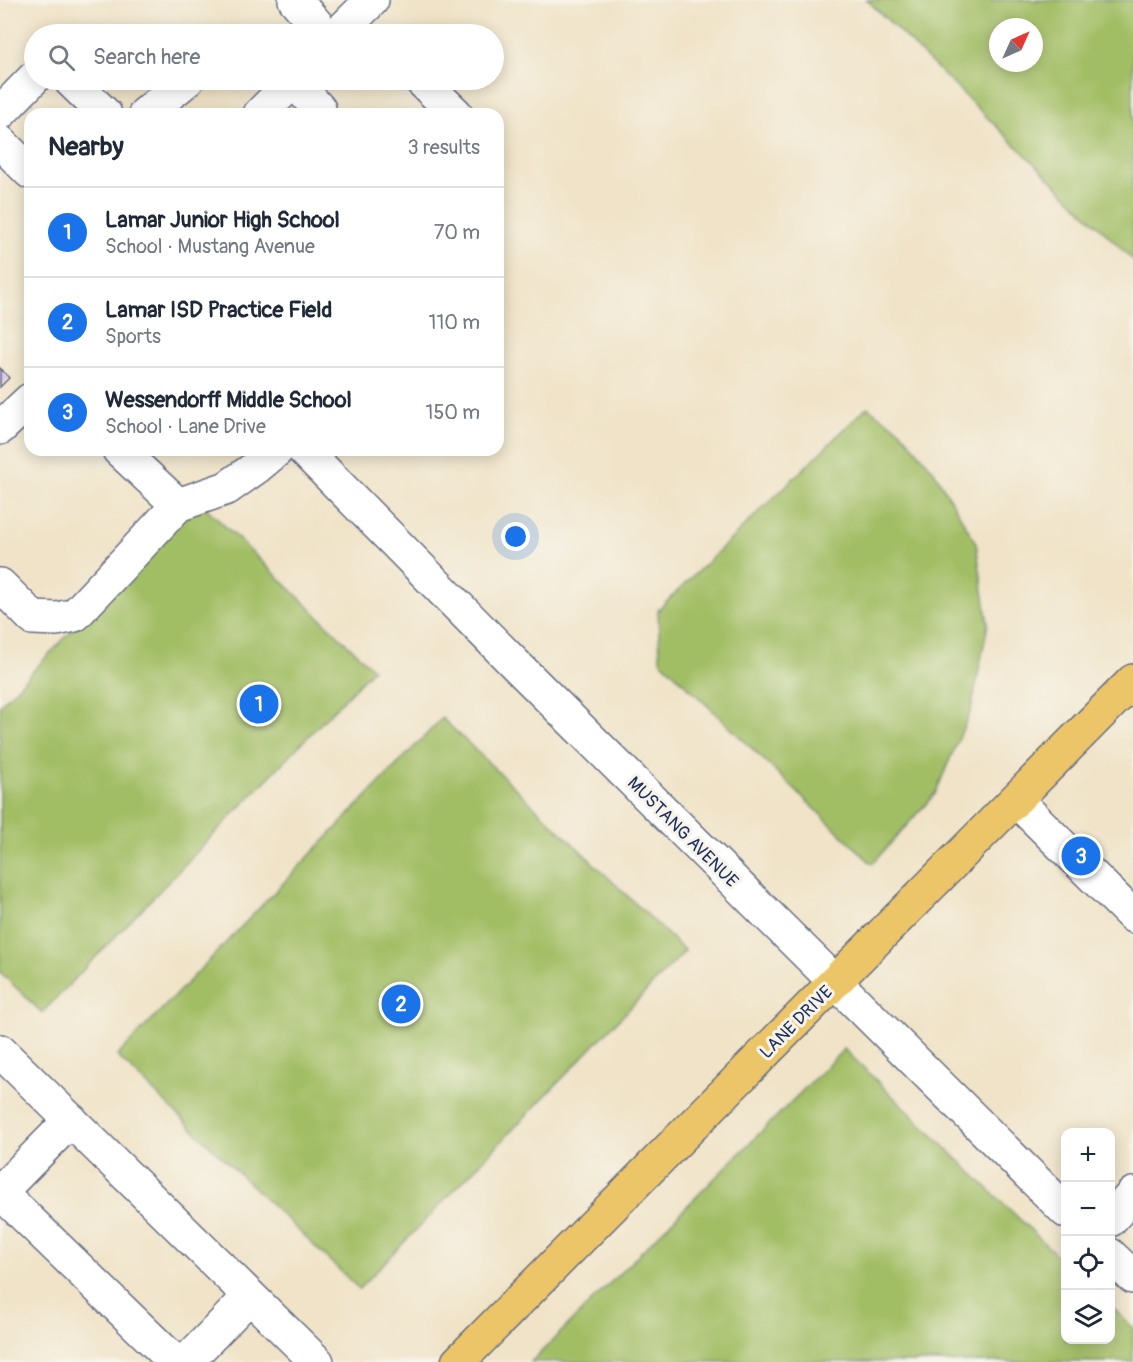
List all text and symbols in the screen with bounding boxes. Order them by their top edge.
north arrow [989,18,1043,72]
search box [24,24,504,90]
icon: search [45,41,78,74]
text: Search here [93,43,200,71]
text: Nearby [48,131,124,163]
text: 3 results [408,135,480,160]
text: Lamar Junior High School [105,206,340,234]
text: 1 [64,220,71,245]
text: 70 m [434,220,480,245]
text: School · Mustang Avenue [105,234,315,259]
text: Lamar ISD Practice Field [105,296,332,324]
text: 2 [62,310,73,335]
text: 110 m [429,310,480,335]
text: Sports [105,324,161,349]
text: Wessendorff Middle School [105,386,352,414]
text: 3 [62,400,73,425]
text: 150 m [426,400,480,425]
text: School · Lane Drive [105,414,266,439]
your location [501,522,530,551]
pin: 1 [240,682,278,726]
street label: MUSTANG AVENUE [622,772,743,893]
pin: 3 [1062,834,1100,878]
street label: LANE DRIVE [755,981,838,1064]
pin: 2 [382,982,420,1026]
map controls [1061,1128,1115,1344]
button: + [1061,1128,1115,1182]
button: − [1061,1182,1115,1236]
button: locate [1061,1236,1115,1290]
button: layers [1061,1290,1115,1344]

